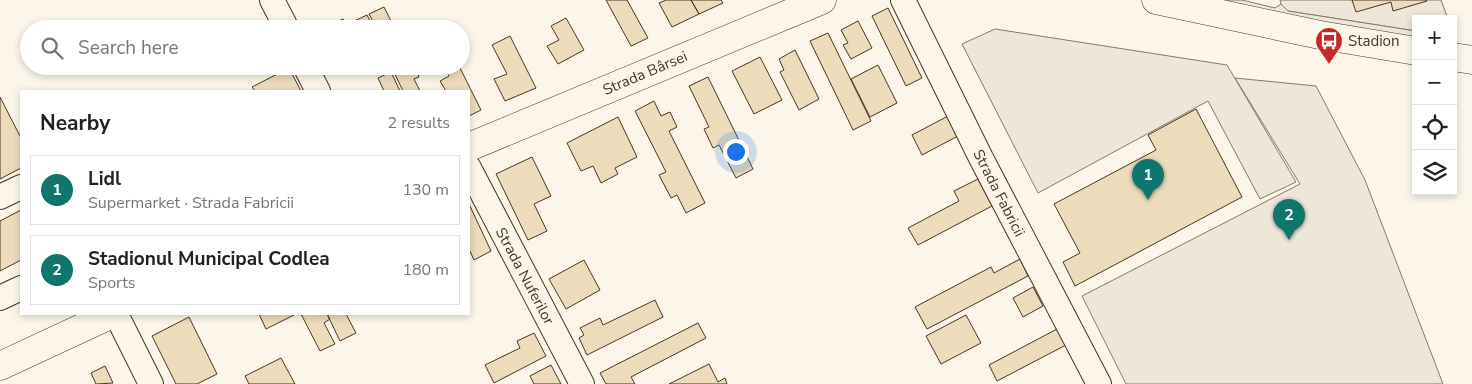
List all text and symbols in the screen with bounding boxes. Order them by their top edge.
map controls [1412,15,1457,195]
button: + [1412,15,1457,60]
search box [20,20,470,75]
bus stop icon: Stadion [1314,26,1344,65]
place label: Stadion [1348,31,1399,51]
icon: search [38,34,66,62]
text: Search here [78,35,179,61]
street label: Strada Bârsei [600,46,690,100]
button: − [1412,60,1457,105]
button: locate [1412,105,1457,150]
text: Nearby [40,109,110,137]
text: 2 results [388,112,450,134]
your location [723,139,749,165]
street label: Strada Fabricii [968,146,1030,240]
button: layers [1412,150,1457,195]
pin: 1 [1132,159,1164,200]
text: Lidl [88,166,121,192]
text: 1 [52,179,62,201]
text: 130 m [402,179,449,201]
text: Supermarket · Strada Fabricii [88,192,294,214]
pin: 2 [1273,199,1305,240]
street label: Strada Nuferilor [491,224,559,329]
text: Stadionul Municipal Codlea [88,246,330,272]
text: 2 [52,259,62,281]
text: 180 m [402,259,449,281]
text: Sports [88,272,136,294]

